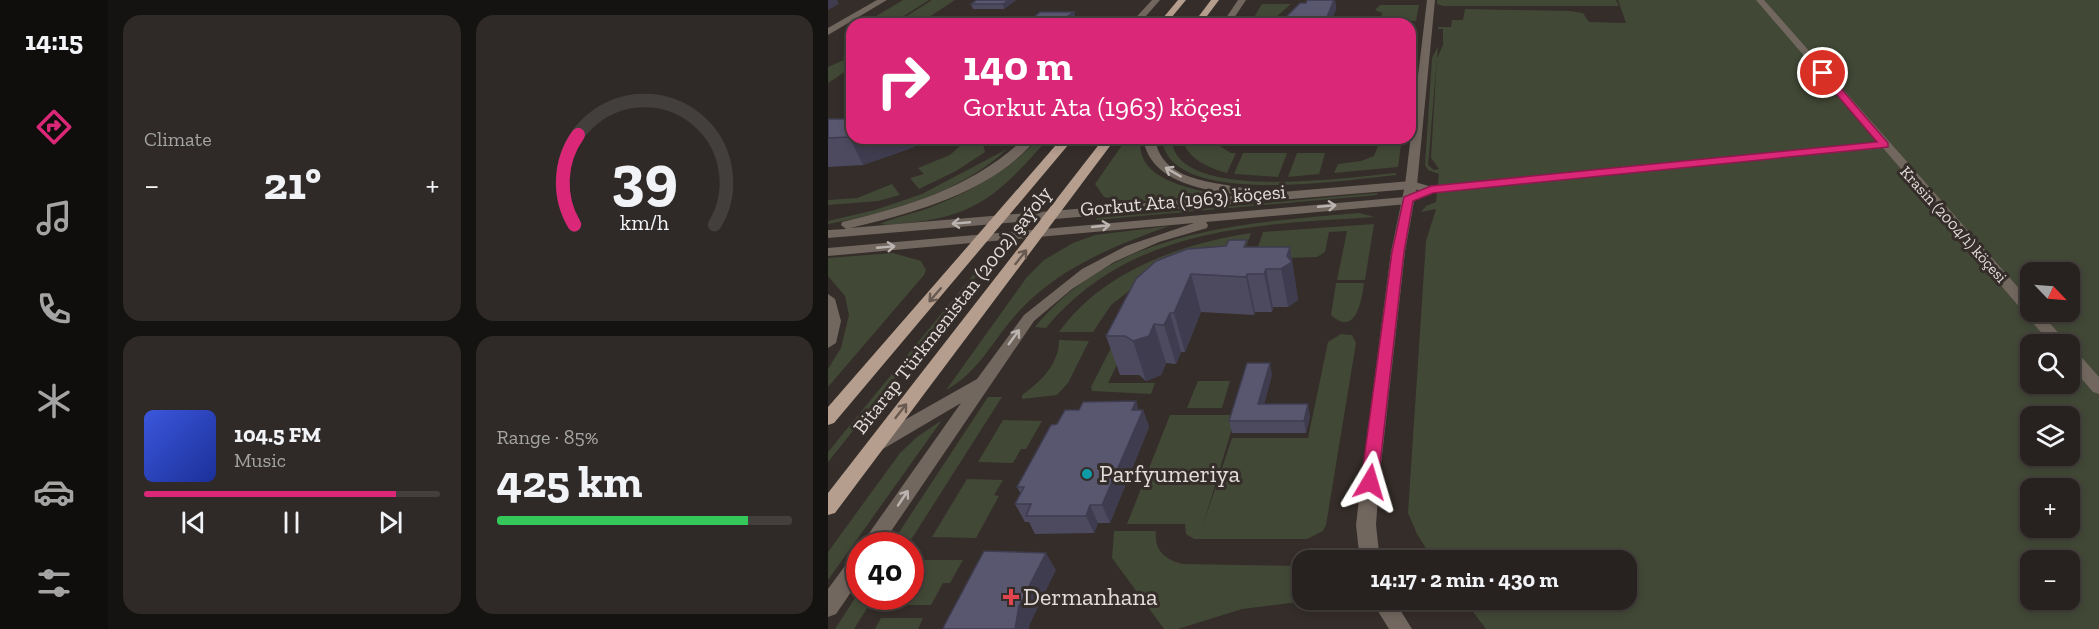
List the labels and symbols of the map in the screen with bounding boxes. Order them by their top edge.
pin [1797,47,1848,98]
street label: Krasin (2004/1) köçesi [1896,162,2011,287]
one-way arrow [1165,166,1182,178]
street label: Gorkut Ata (1963) köçesi [1079,179,1287,221]
street label: Bitarap Türkmenistan (2002) şaýoly [848,181,1057,439]
one-way arrow [1316,200,1336,211]
one-way arrow [951,218,971,229]
one-way arrow [1091,220,1111,231]
one-way arrow [876,241,896,252]
one-way arrow [1015,249,1028,265]
north arrow [2020,262,2080,322]
one-way arrow [928,287,942,302]
one-way arrow [1008,330,1020,346]
one-way arrow [895,403,908,419]
position arrow [1338,450,1402,514]
place label: Parfyumeriya [1099,459,1240,488]
marker: Parfyumeriya [1080,467,1094,481]
one-way arrow [897,490,909,506]
speed limit sign: 40 [846,532,924,610]
place label: Dermanhana [1023,582,1158,611]
marker: Dermanhana [1004,590,1018,604]

